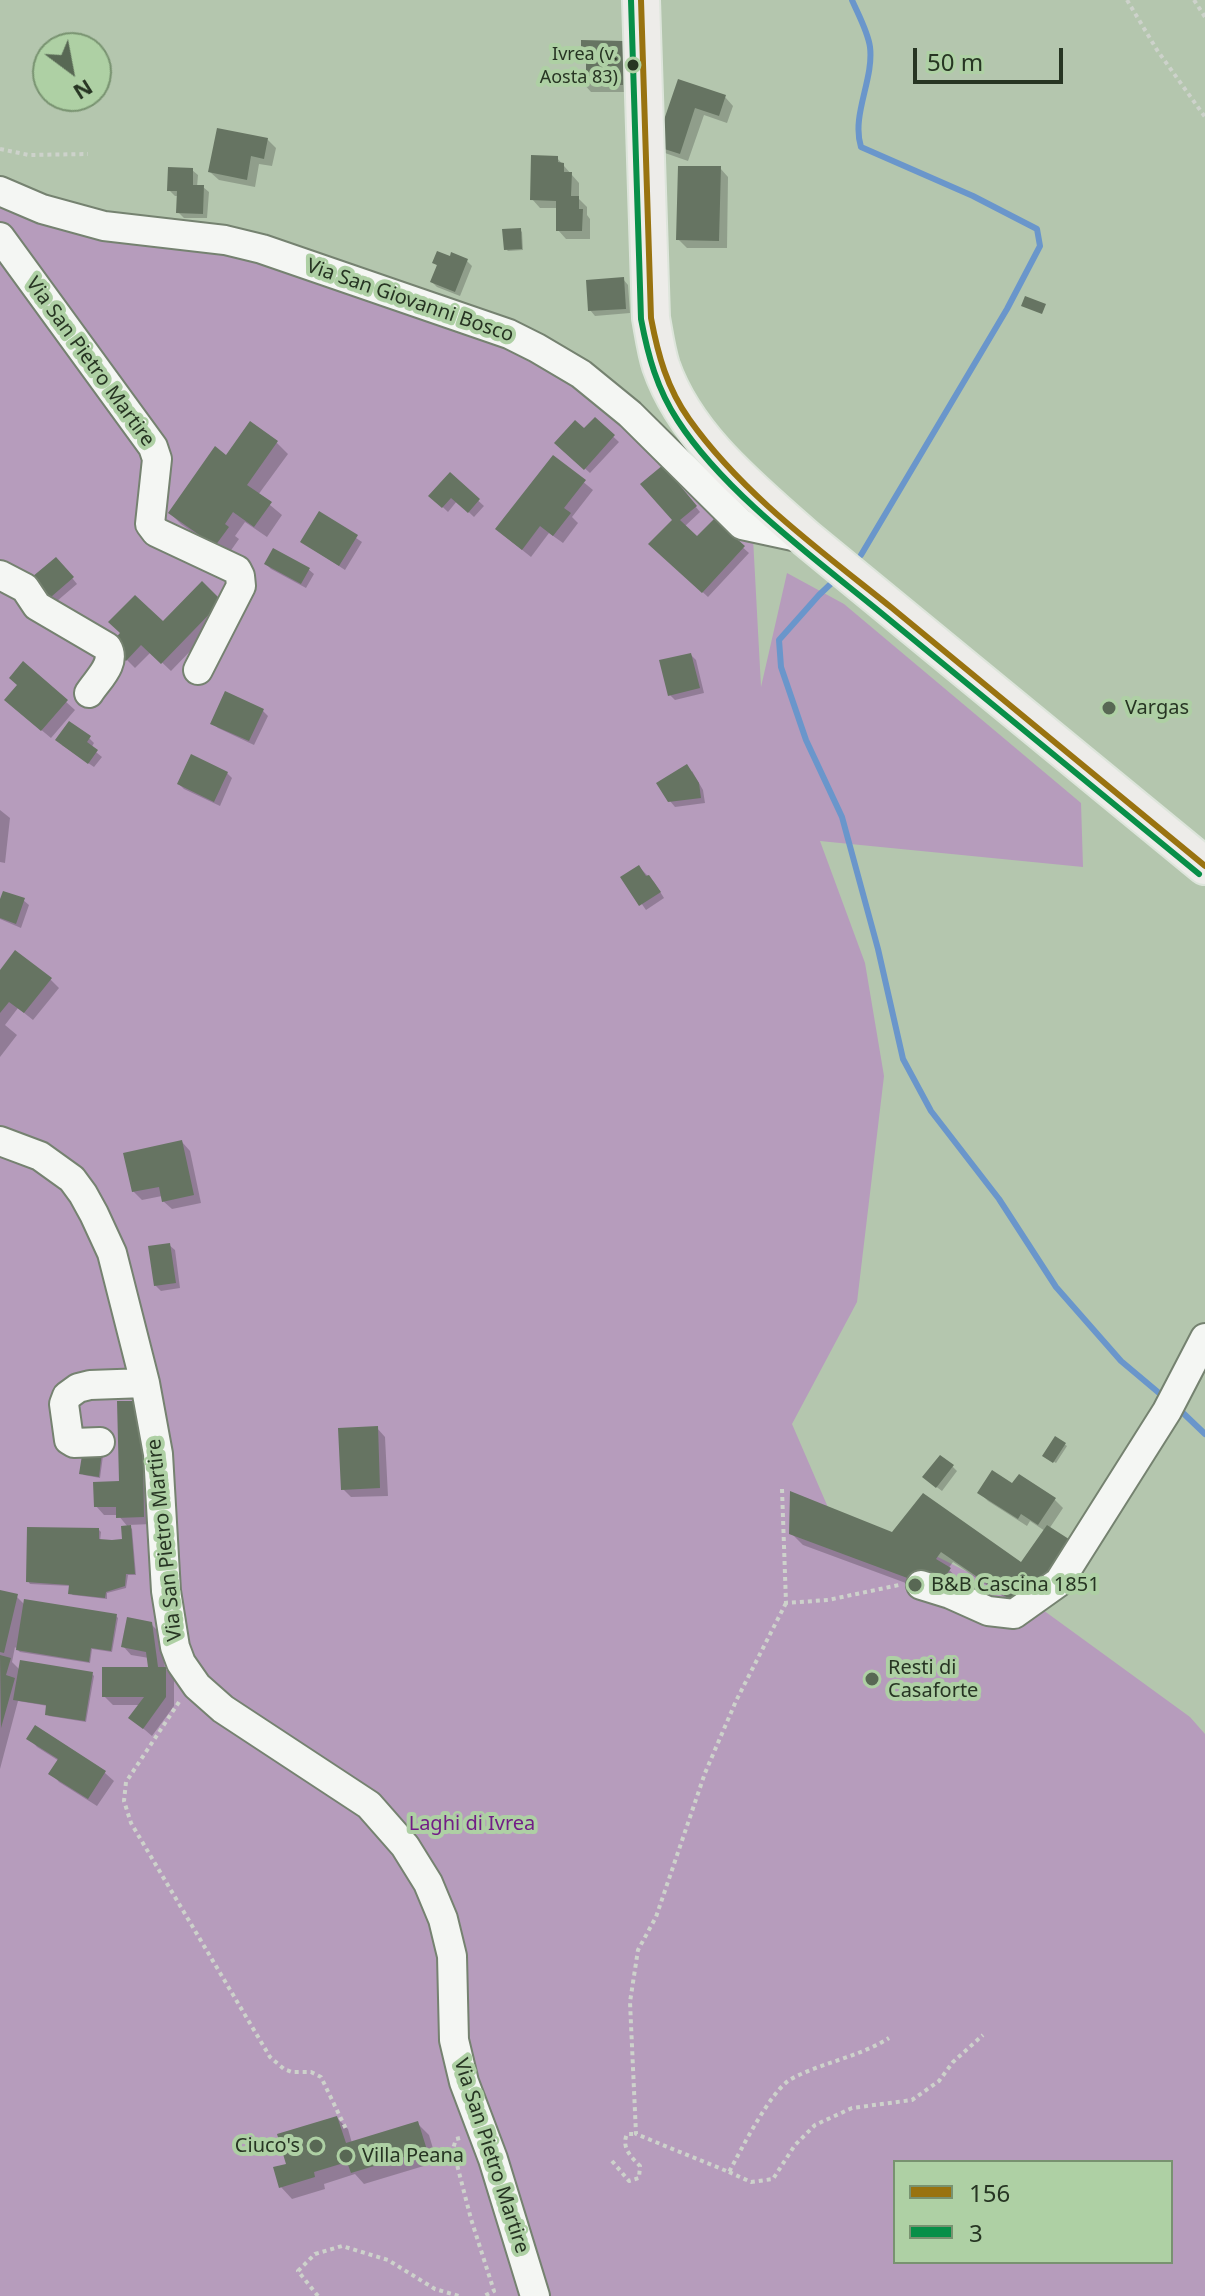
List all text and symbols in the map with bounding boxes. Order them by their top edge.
north arrow [32,32,112,112]
scale bar [917,32,1067,82]
place label: Ivrea (v. Aosta 83) [540,44,618,86]
text: 50 m [927,45,983,78]
marker: Ivrea (v. Aosta 83) [625,57,641,73]
text: N [68,73,99,108]
street label: Via San Giovanni Bosco [303,254,517,348]
street label: Via San Pietro Martire [21,273,159,451]
place label: Vargas [1125,696,1189,720]
marker: Vargas [1100,699,1118,717]
street label: Via San Pietro Martire [142,1438,188,1642]
place label: B&B Cascina 1851 [931,1573,1100,1597]
marker: B&B Cascina 1851 [906,1576,924,1594]
place label: Resti di Casaforte [888,1656,978,1703]
marker: Resti di Casaforte [863,1670,881,1688]
park label: Laghi di Ivrea [409,1812,535,1836]
street label: Via San Pietro Martire [448,2056,534,2256]
place label: Ciuco's [235,2134,300,2158]
marker: Ciuco's [307,2137,325,2155]
place label: Villa Peana [362,2144,464,2168]
marker: Villa Peana [337,2147,355,2165]
legend [893,2160,1173,2264]
text: 156 [969,2176,1010,2209]
text: 3 [969,2216,983,2249]

